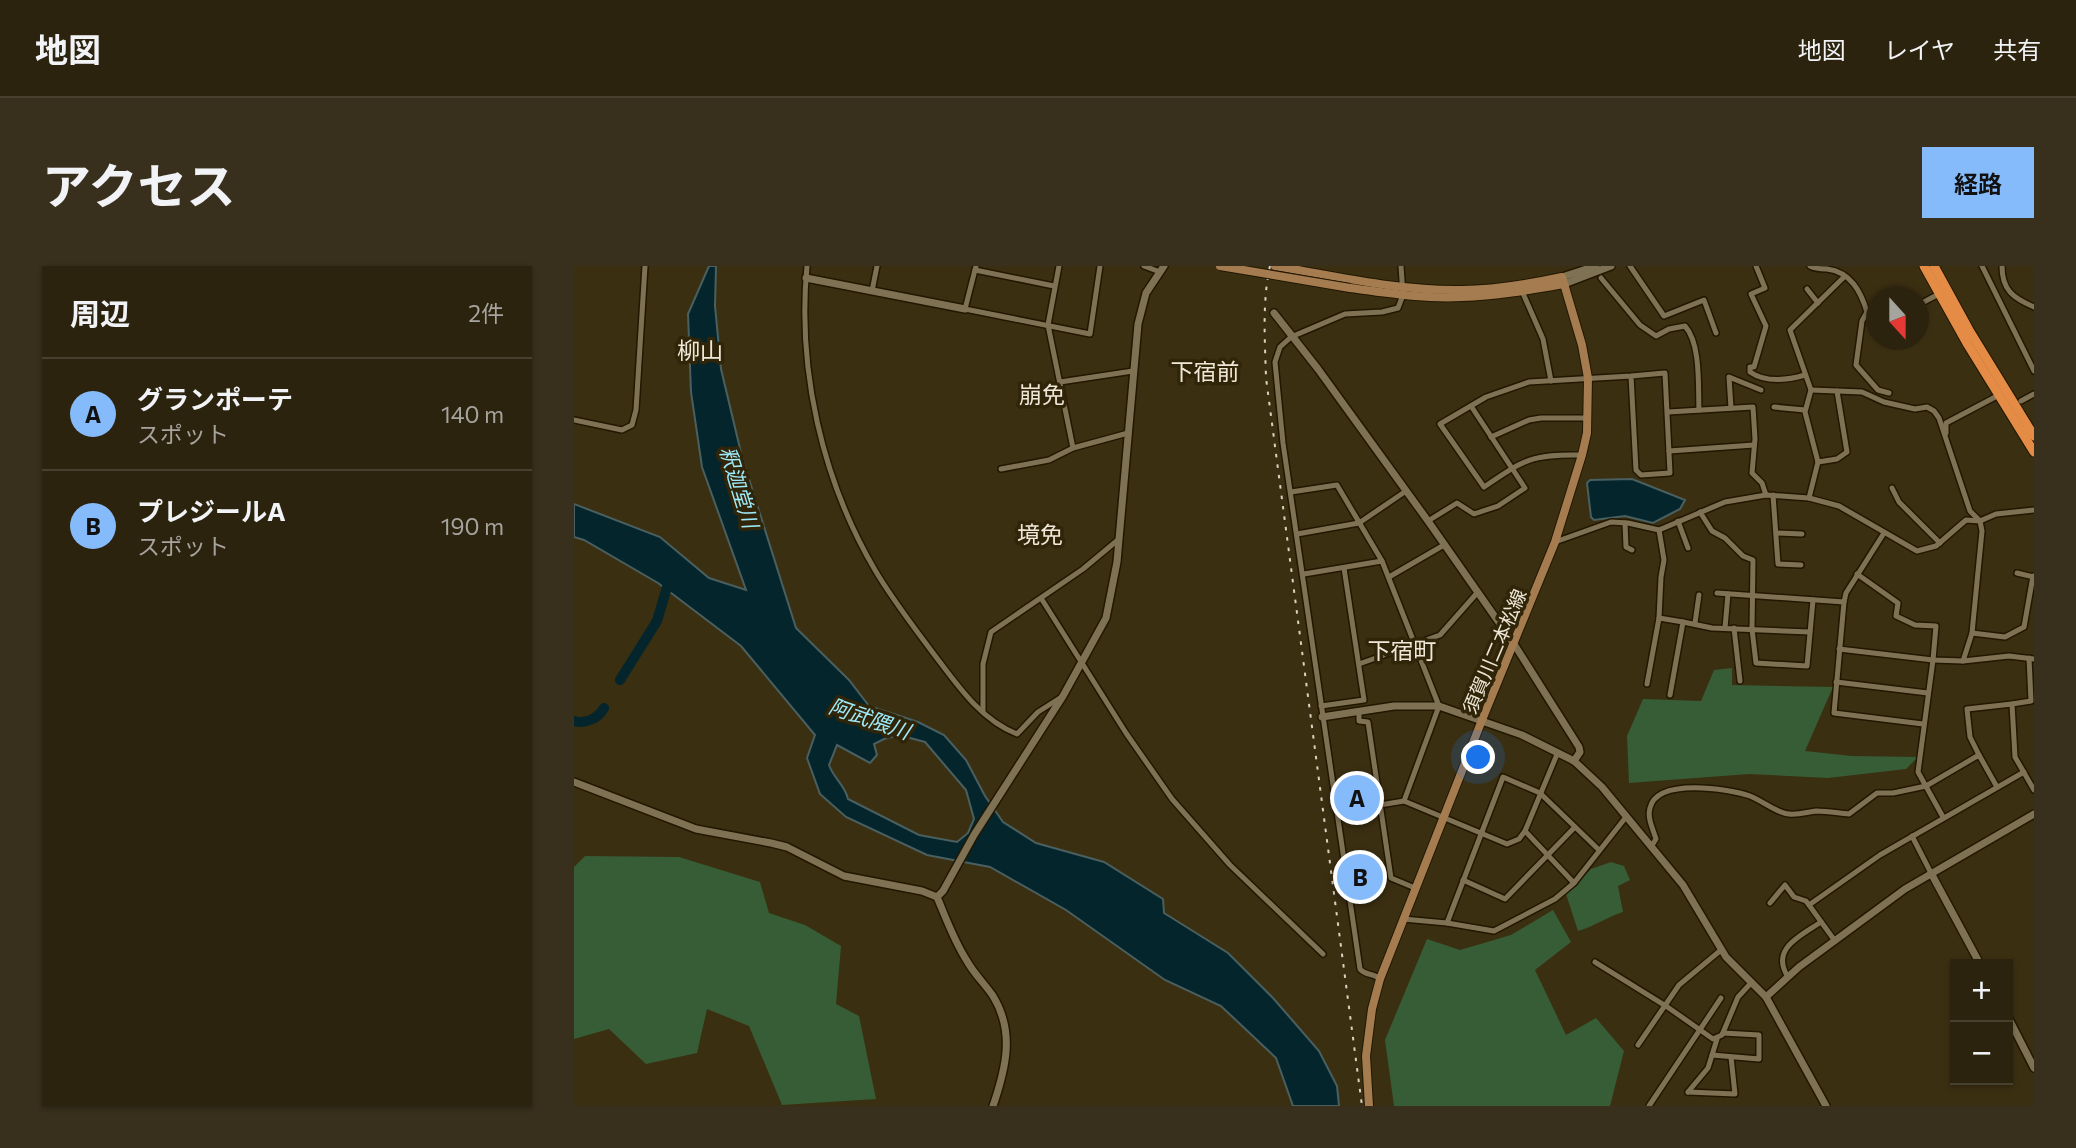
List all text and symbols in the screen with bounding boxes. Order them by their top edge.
text: 地図 [35,28,101,69]
text: 地図 [1798,35,1846,64]
text: レイヤ [1884,35,1955,64]
text: 共有 [1993,35,2041,64]
button: 経路 [1922,147,2034,218]
text: アクセス [42,154,236,214]
north arrow [1866,287,1929,350]
text: 周辺 [70,294,130,331]
text: 2件 [468,299,504,327]
district label: 柳山 [677,336,723,364]
district label: 下宿前 [1171,357,1240,385]
district label: 崩免 [1019,380,1065,408]
text: グランポーテ [137,383,293,414]
text: A [85,400,101,428]
text: 140 m [441,400,504,428]
text: スポット [137,420,229,448]
water label: 釈迦堂川 [716,443,765,533]
text: プレジールA [137,495,286,526]
text: B [85,512,101,540]
text: 190 m [441,512,504,540]
district label: 境免 [1017,520,1063,548]
text: スポット [137,532,229,560]
street label: 須賀川二本松線 [1457,585,1531,717]
district label: 下宿町 [1368,636,1437,664]
water label: 阿武隈川 [826,693,916,744]
your location [1461,740,1495,774]
pin: A [1334,772,1380,824]
pin: B [1337,851,1383,903]
map controls [1950,959,2013,1085]
button: + [1950,959,2013,1022]
button: − [1950,1022,2013,1085]

